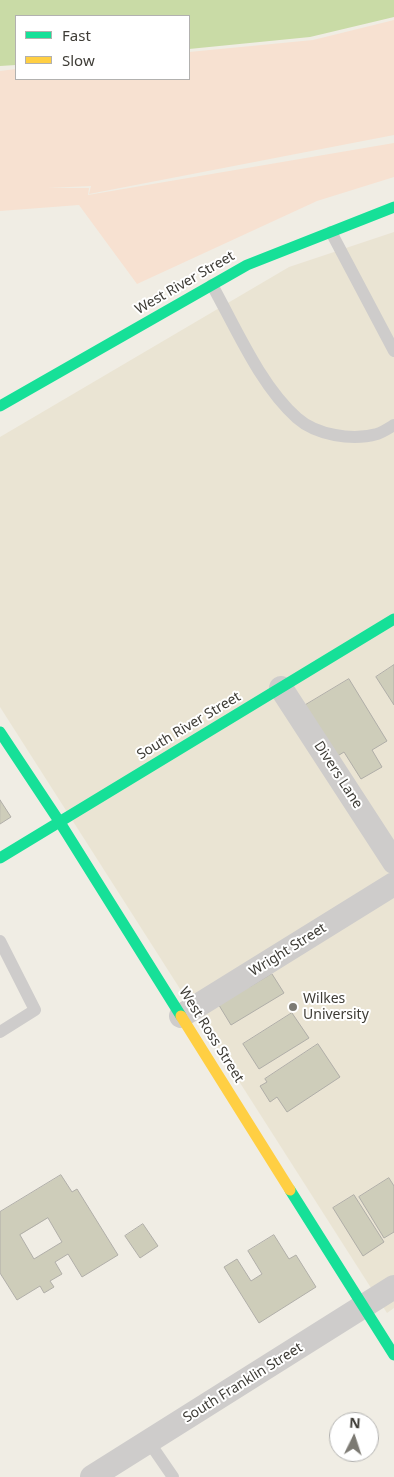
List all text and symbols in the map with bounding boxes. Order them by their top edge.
legend [15,15,190,80]
text: Fast [62,25,91,45]
text: Slow [62,50,95,70]
street label: West River Street [132,248,238,318]
street label: South River Street [134,688,244,764]
street label: Divers Lane [310,738,366,812]
street label: Wright Street [247,920,329,980]
street label: West Ross Street [175,984,247,1086]
place label: Wilkes University [303,991,369,1024]
marker: Wilkes University [287,1001,299,1013]
street label: South Franklin Street [180,1339,306,1427]
north arrow [329,1412,379,1462]
text: N [349,1413,361,1432]

